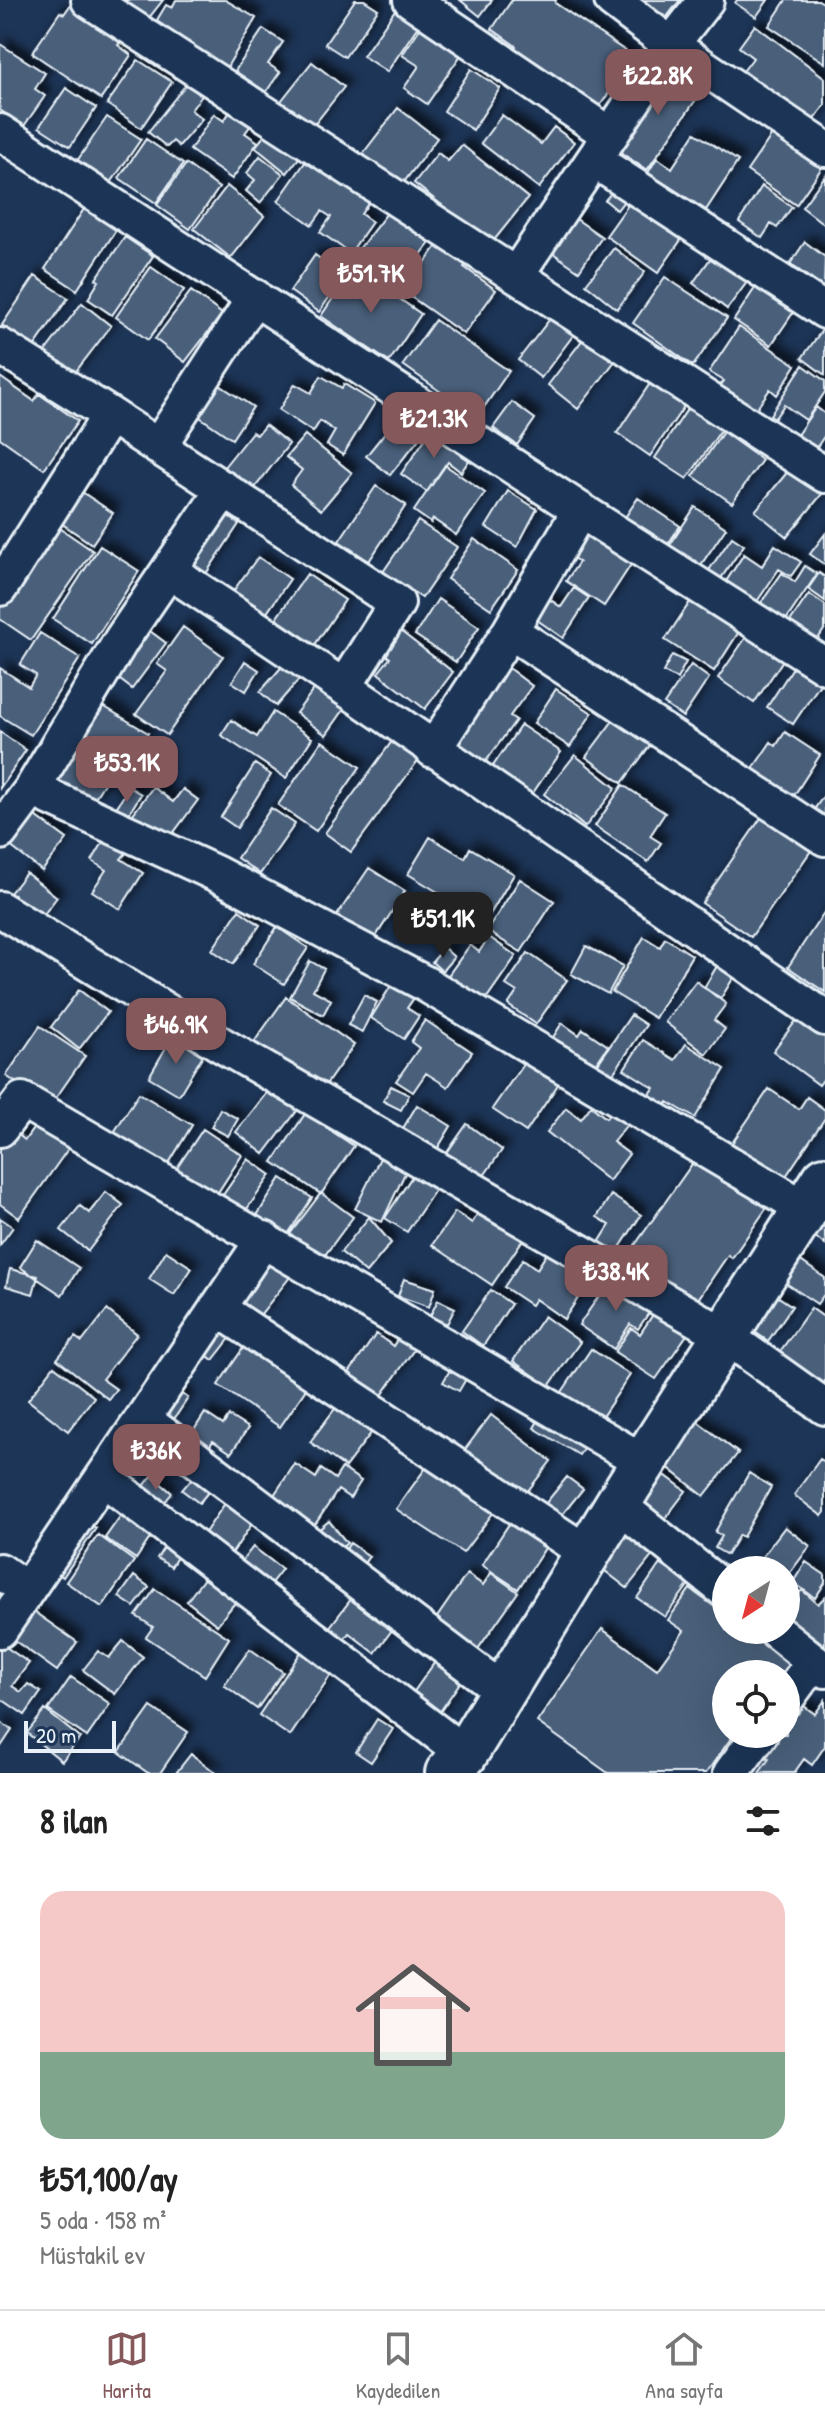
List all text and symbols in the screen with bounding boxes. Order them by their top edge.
pin: ₺22.8K [593,49,723,117]
text: ₺22.8K [623,57,693,92]
pin: ₺51.7K [306,247,436,315]
text: ₺51.7K [337,255,405,290]
pin: ₺21.3K [369,392,499,460]
text: ₺21.3K [400,400,468,435]
pin: ₺53.1K [62,736,192,804]
text: ₺53.1K [94,744,160,779]
pin: ₺51.1K [378,892,508,960]
text: ₺51.1K [411,900,475,935]
pin: ₺46.9K [111,998,241,1066]
text: ₺46.9K [144,1006,208,1041]
pin: ₺38.4K [551,1245,681,1313]
text: ₺38.4K [583,1253,649,1288]
pin: ₺36K [109,1424,203,1492]
text: ₺36K [131,1432,181,1467]
north arrow [712,1556,800,1644]
map controls [712,1556,800,1748]
button: locate [712,1660,800,1748]
scale bar [24,1717,116,1753]
text: 20 m [36,1720,76,1750]
text: 8 ilan [40,1798,108,1844]
icon: filters [741,1799,785,1843]
icon: home [341,1943,485,2087]
text: ₺51,100/ay [40,2156,178,2202]
text: 5 oda · 158 m² [40,2202,166,2237]
text: Müstakil ev [40,2237,145,2272]
tab: Harita [102,2327,151,2405]
tab: Kaydedilen [356,2327,441,2405]
tab: Ana sayfa [645,2327,723,2405]

